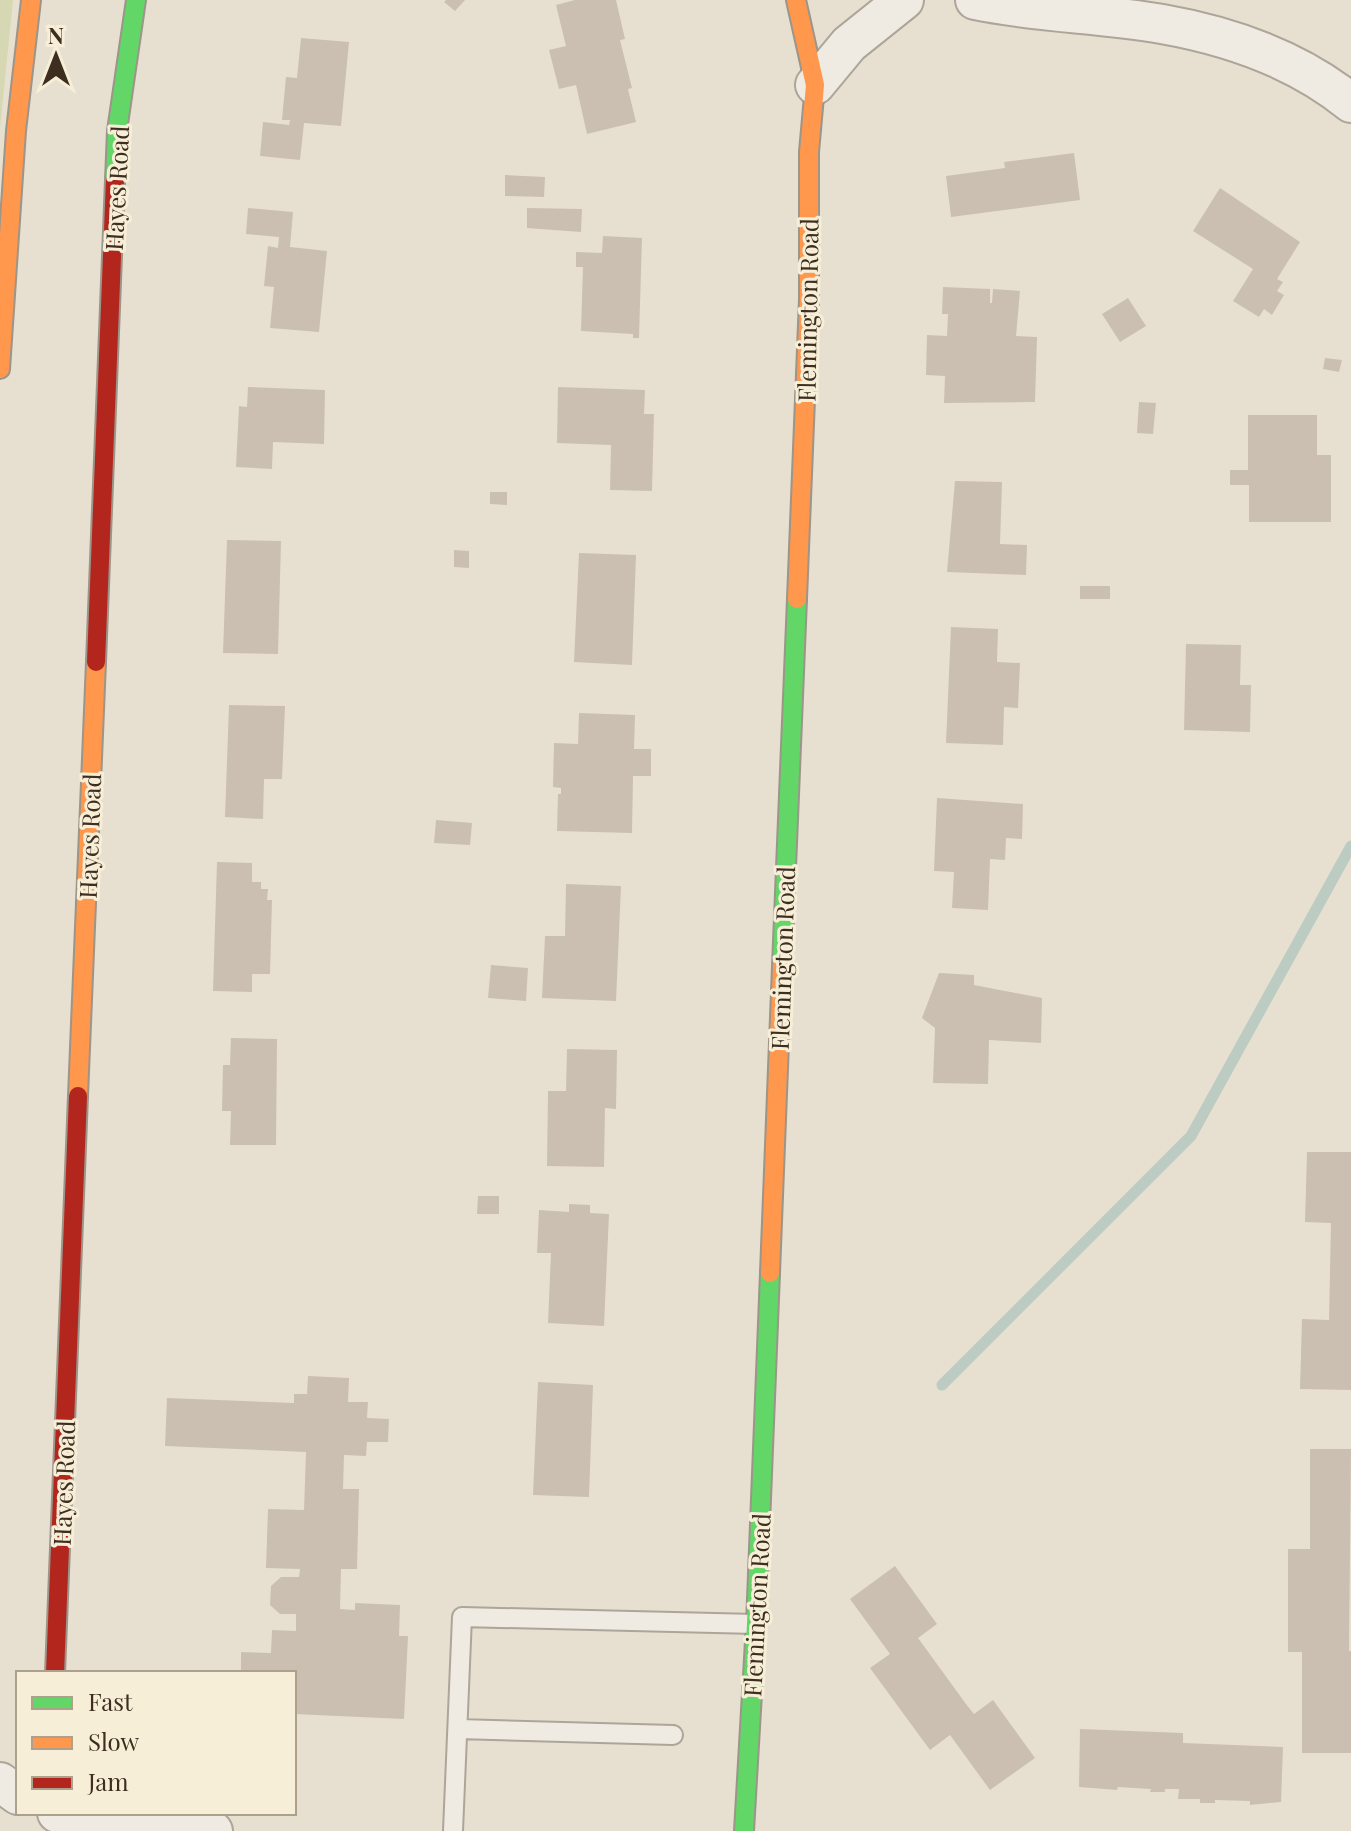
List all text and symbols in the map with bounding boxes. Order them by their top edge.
north arrow [16,16,96,96]
text: N [48,20,64,50]
street label: Hayes Road [97,125,135,251]
street label: Flemington Road [789,218,825,402]
street label: Hayes Road [71,773,107,899]
street label: Flemington Road [763,865,801,1050]
street label: Hayes Road [45,1420,81,1546]
street label: Flemington Road [735,1512,777,1698]
legend [16,1671,296,1815]
text: Fast [88,1685,133,1717]
text: Slow [88,1725,140,1757]
text: Jam [87,1765,129,1797]

